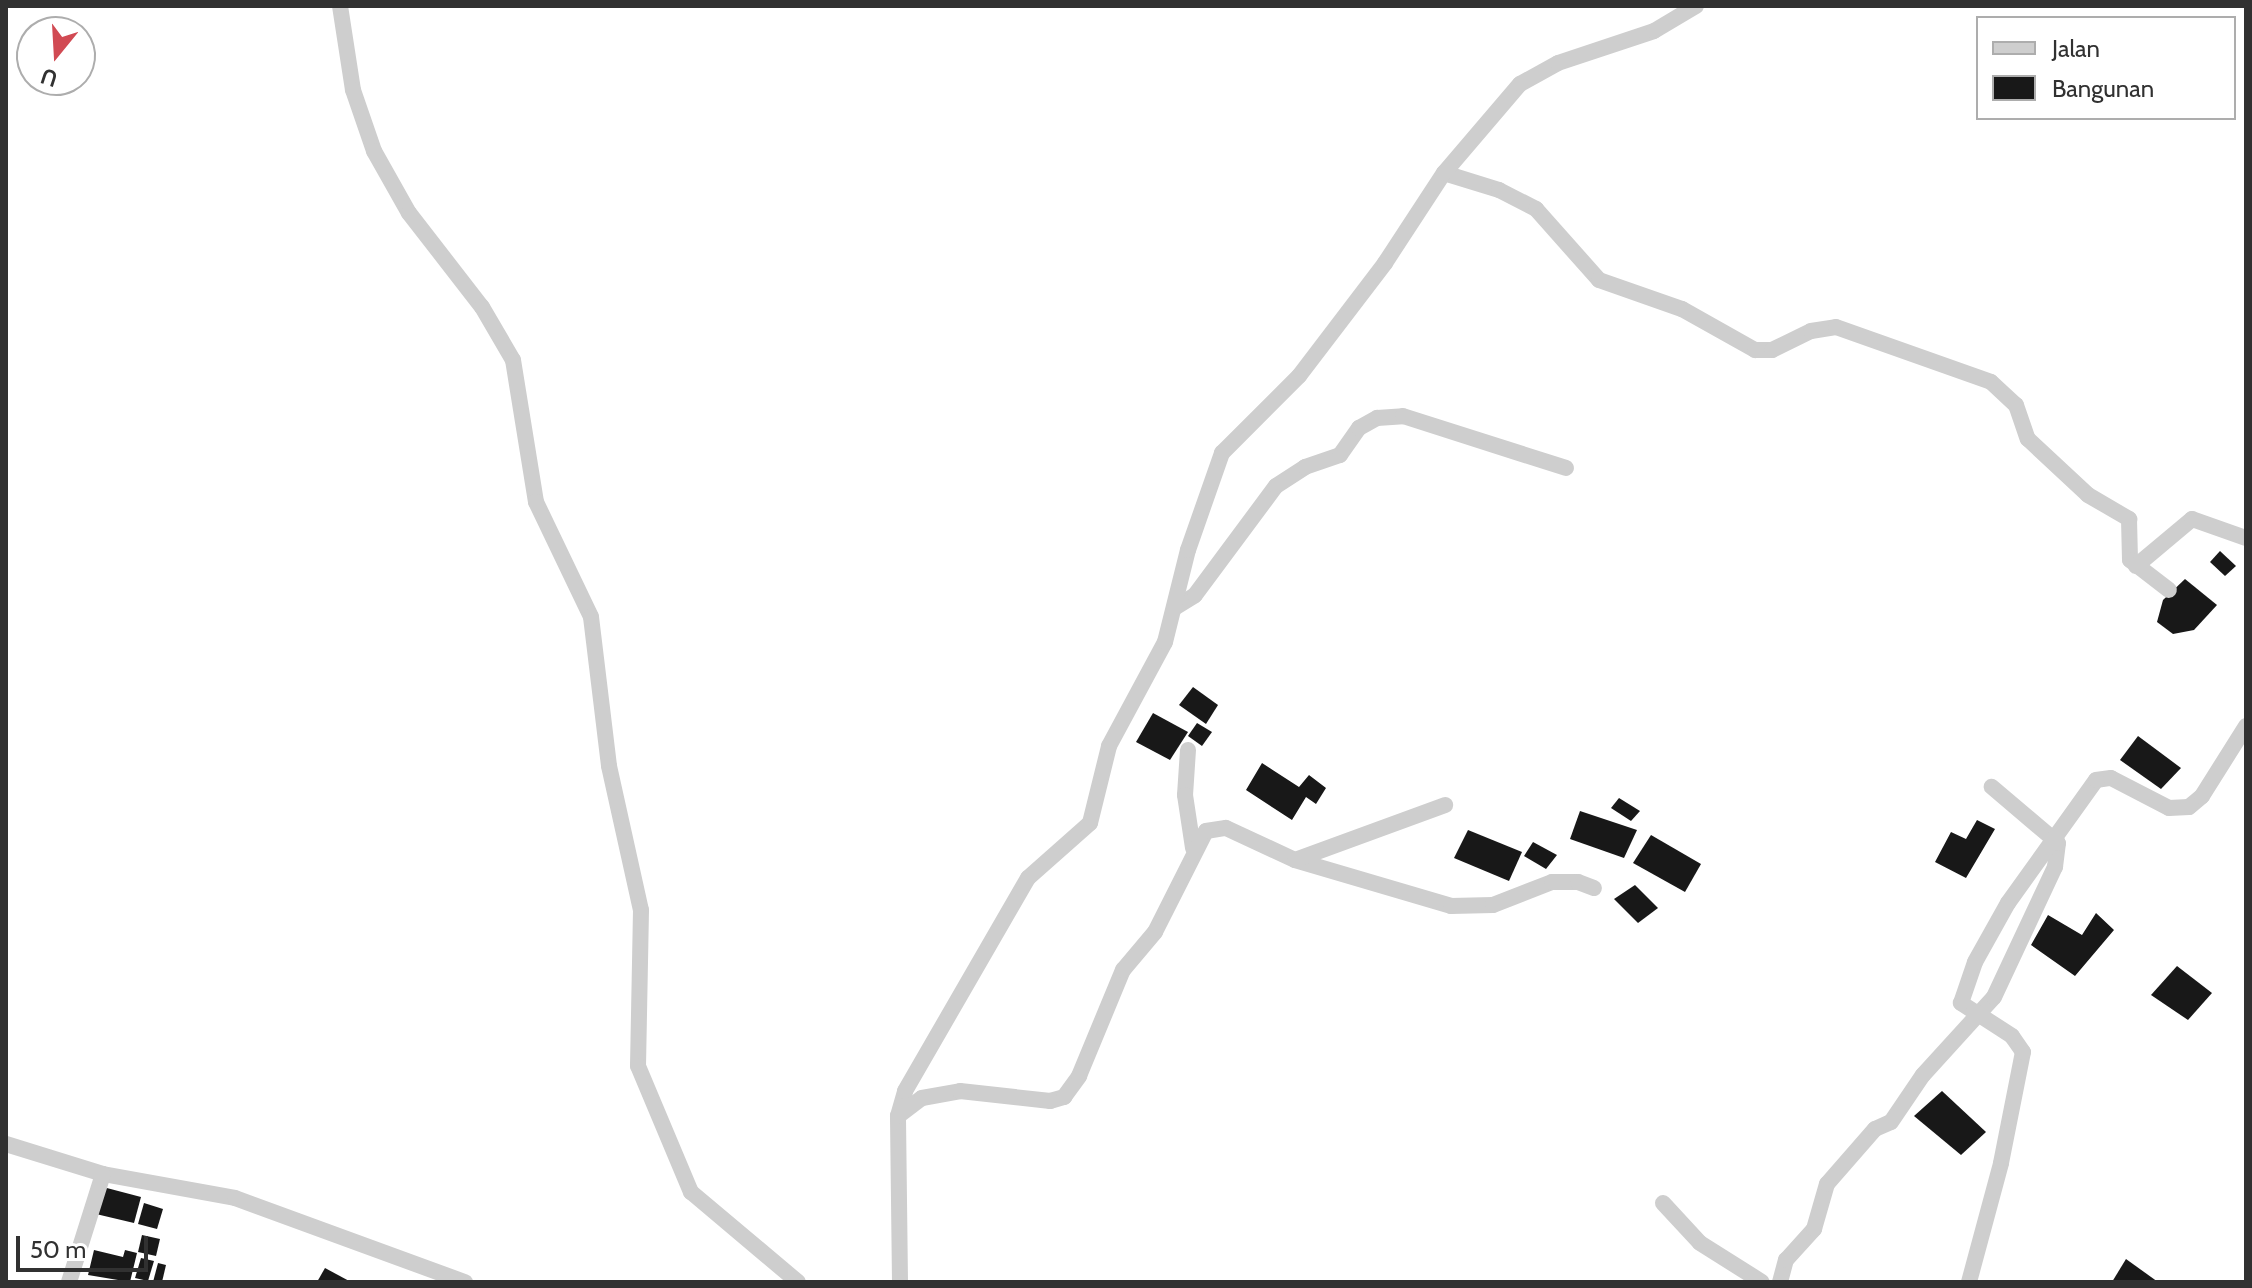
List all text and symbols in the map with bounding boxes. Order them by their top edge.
north arrow [16,16,96,96]
legend [1976,16,2236,120]
text: Jalan [2052,34,2100,63]
text: U [37,62,61,93]
text: Bangunan [2052,74,2154,103]
scale bar [20,1220,152,1270]
text: 50 m [30,1235,86,1264]

